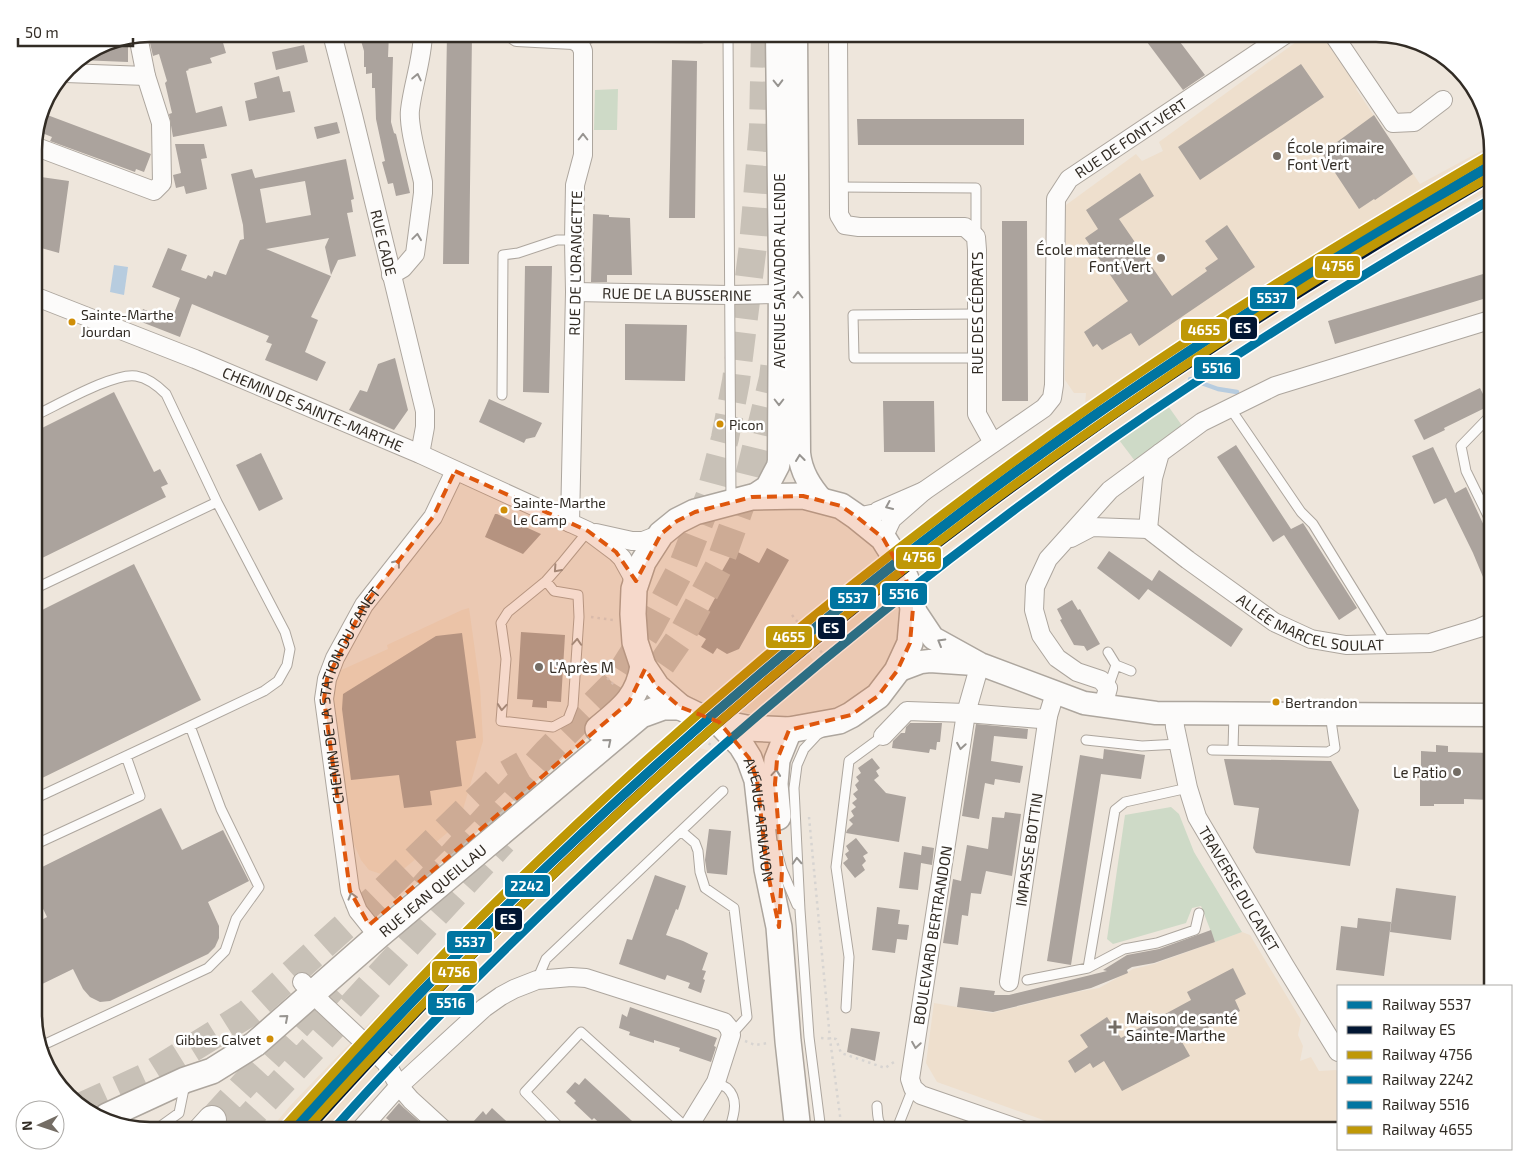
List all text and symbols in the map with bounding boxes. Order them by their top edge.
scale bar [18,15,132,47]
text: 50 m [25,23,59,41]
one-way arrow [411,73,422,82]
one-way arrow [773,79,783,87]
street label: RUE DE FONT-VERT [1071,94,1190,182]
one-way arrow [578,133,588,140]
place label: École primaire Font Vert [1287,138,1384,173]
marker: École primaire Font Vert [1271,150,1283,162]
street label: AVENUE SALVADOR ALLENDE [770,173,788,369]
street label: RUE DE L'ORANGETTE [565,190,585,336]
street label: RUE CADE [367,208,401,277]
one-way arrow [411,233,422,241]
place label: École maternelle Font Vert [1036,240,1151,275]
street label: RUE DES CÉDRATS [968,252,986,374]
marker: École maternelle Font Vert [1155,252,1167,264]
line badge: 4756 [1314,255,1361,279]
text: 4756 [1322,257,1354,274]
street label: RUE DE LA BUSSERINE [602,284,752,304]
line badge: 5537 [1249,286,1296,310]
text: 5537 [1257,289,1288,306]
one-way arrow [793,291,803,298]
place label: Sainte-Marthe Jourdan [81,306,174,340]
line badge: ES [1229,316,1258,340]
marker: Sainte-Marthe Jourdan [67,317,77,327]
line badge: 4655 [1180,318,1228,342]
text: ES [1235,319,1251,336]
text: 4655 [1188,321,1221,338]
line badge: 5516 [1193,356,1241,380]
text: 5516 [1202,359,1232,376]
street label: CHEMIN DE SAINTE-MARTHE [220,363,406,455]
one-way arrow [774,399,784,407]
place label: Picon [729,416,764,433]
marker: Picon [715,419,725,429]
one-way arrow [795,453,806,461]
place label: Sainte-Marthe Le Camp [513,494,606,528]
one-way arrow [885,499,894,510]
marker: Sainte-Marthe Le Camp [499,505,509,515]
line badge: 4756 [895,546,942,570]
text: 4756 [903,548,935,565]
one-way arrow [391,559,400,569]
one-way arrow [554,563,563,572]
line badge: 5516 [881,582,928,606]
street label: CHEMIN DE LA STATION DU CANET [315,583,384,806]
text: 5516 [889,585,919,602]
line badge: 5537 [829,586,877,610]
text: 5537 [838,589,869,606]
street label: ALLÉE MARCEL SOULAT [1234,589,1385,654]
line badge: ES [817,616,846,640]
text: ES [823,619,839,636]
line badge: 4655 [765,625,813,649]
text: 4655 [773,628,806,645]
one-way arrow [572,637,583,645]
one-way arrow [937,639,946,649]
place label: L'Après M [549,658,614,676]
marker: L'Après M [533,661,545,673]
place label: Bertrandon [1285,694,1358,711]
marker: Bertrandon [1271,697,1281,707]
one-way arrow [497,703,508,711]
one-way arrow [603,739,612,748]
one-way arrow [957,742,967,750]
street label: AVENUE ARNAVON [741,755,778,884]
place label: Le Patio [1393,763,1447,781]
marker: Le Patio [1451,766,1463,778]
one-way arrow [770,769,781,777]
street label: IMPASSE BOTTIN [1011,791,1046,907]
street label: TRAVERSE DU CANET [1195,823,1284,955]
street label: RUE JEAN QUEILLAU [375,840,490,940]
street label: BOULEVARD BERTRANDON [909,844,955,1026]
one-way arrow [792,857,803,865]
line badge: 2242 [504,874,551,898]
text: 2242 [510,877,544,894]
one-way arrow [347,891,358,900]
line badge: ES [494,907,523,931]
text: ES [500,910,516,927]
line badge: 5537 [446,930,493,954]
text: 5537 [455,933,486,950]
line badge: 4756 [431,960,478,984]
text: 4756 [438,963,470,980]
legend [1337,985,1512,1150]
line badge: 5516 [427,992,475,1016]
text: 5516 [436,994,466,1011]
text: Railway 5537 [1382,995,1471,1013]
place label: Maison de santé Sainte-Marthe [1126,1009,1238,1044]
one-way arrow [280,1015,289,1024]
marker: Maison de santé Sainte-Marthe [1108,1020,1122,1034]
text: Railway ES [1382,1020,1456,1038]
place label: Gibbes Calvet [175,1031,261,1048]
marker: Gibbes Calvet [265,1034,275,1044]
one-way arrow [911,1041,921,1049]
text: Railway 4756 [1382,1045,1473,1063]
text: Railway 2242 [1382,1070,1474,1088]
text: Railway 5516 [1382,1095,1470,1113]
north arrow [15,1100,65,1150]
text: N [18,1120,35,1131]
text: Railway 4655 [1382,1120,1473,1138]

